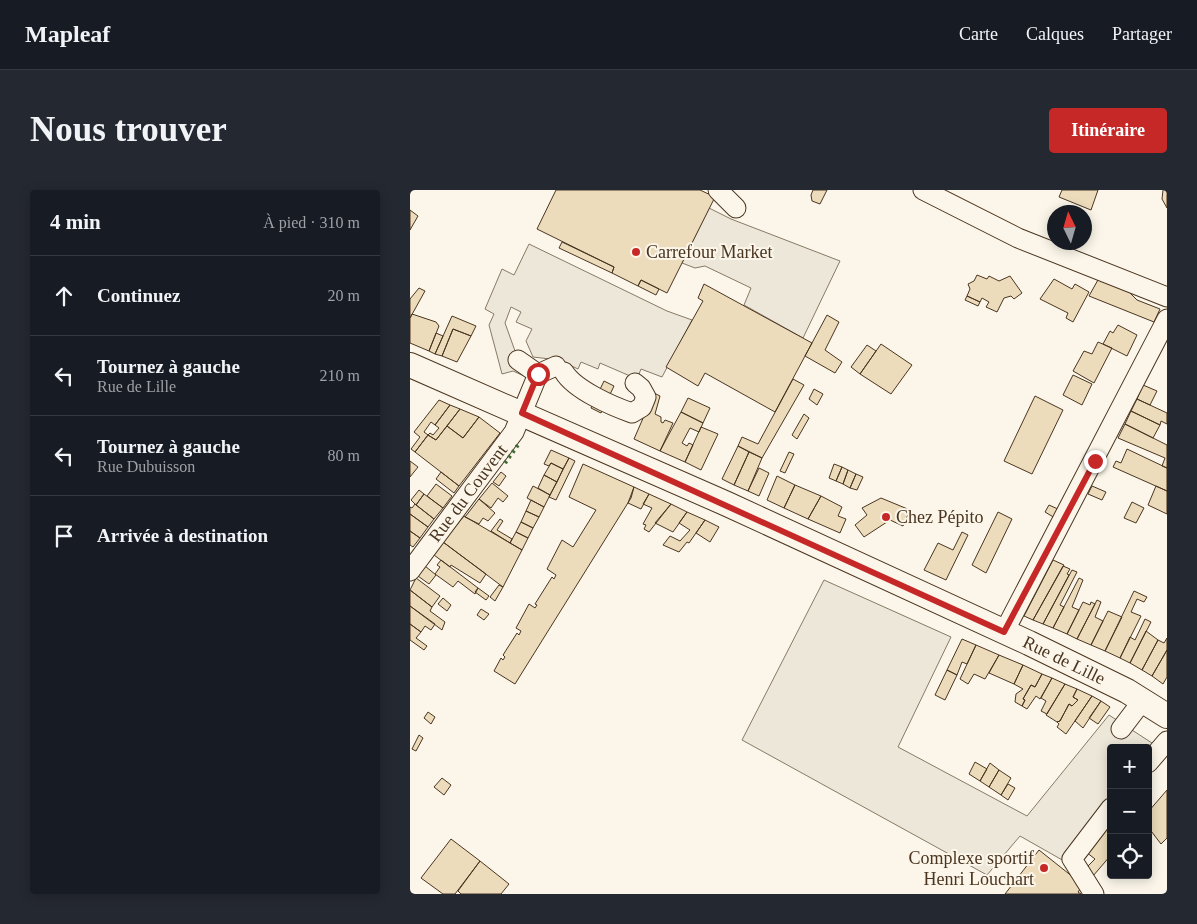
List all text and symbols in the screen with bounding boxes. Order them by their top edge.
text: Mapleaf [25,21,110,47]
text: Carte [959,24,998,44]
text: Calques [1026,24,1084,44]
text: Partager [1112,24,1172,44]
button: Itinéraire [1049,108,1167,153]
text: Nous trouver [30,110,227,149]
north arrow [1047,205,1092,250]
text: 4 min [50,210,101,234]
text: À pied · 310 m [263,214,360,231]
place label: Carrefour Market [646,242,772,262]
marker: Carrefour Market [630,246,642,258]
icon: ahead [50,282,78,310]
text: Continuez [97,285,180,306]
text: 20 m [328,287,360,304]
text: Tournez à gauche [97,356,240,377]
icon: left [50,362,78,390]
route start [527,363,550,386]
text: 210 m [320,367,360,384]
text: Rue de Lille [97,378,176,395]
text: Tournez à gauche [97,436,240,457]
street label: Rue du Couvent [425,440,511,546]
icon: left [50,442,78,470]
text: 80 m [328,447,360,464]
route end [1084,450,1107,473]
text: Rue Dubuisson [97,458,195,475]
place label: Chez Pépito [896,507,984,527]
marker: Chez Pépito [880,511,892,523]
icon: arrive [50,522,78,550]
text: Arrivée à destination [97,525,268,546]
street label: Rue de Lille [1020,632,1108,688]
map controls [1107,744,1152,879]
button: + [1107,744,1152,789]
button: − [1107,789,1152,834]
button: locate [1107,834,1152,879]
place label: Complexe sportif Henri Louchart [909,848,1034,889]
marker: Complexe sportif Henri Louchart [1038,862,1050,874]

